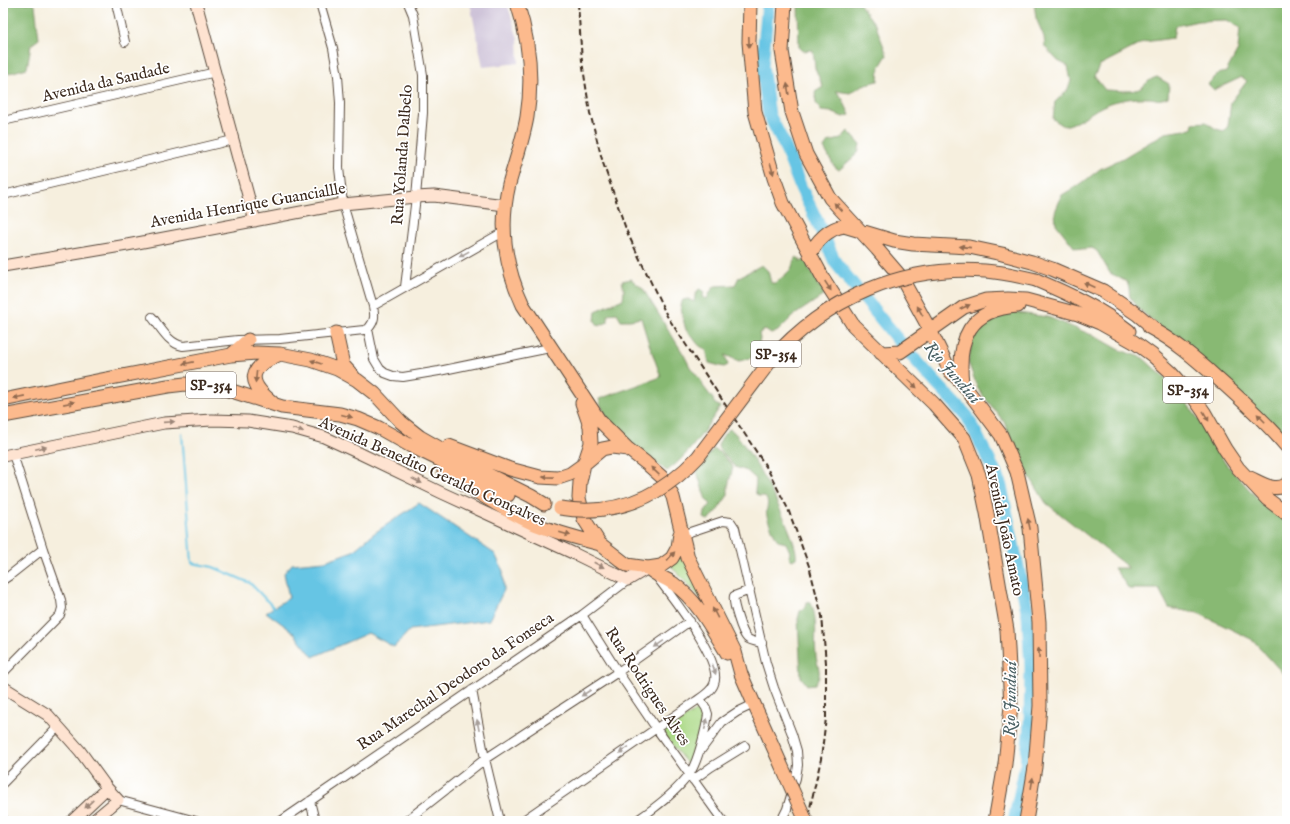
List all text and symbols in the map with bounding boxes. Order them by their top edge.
one-way arrow [746,36,753,48]
street label: Avenida da Saudade [39,59,172,108]
one-way arrow [785,83,791,95]
street label: Rua Yolanda Dalbelo [388,84,418,226]
one-way arrow [769,164,775,176]
street label: Avenida Henrique Guanciallle [148,179,347,233]
one-way arrow [833,202,842,212]
one-way arrow [959,244,971,250]
one-way arrow [458,250,470,257]
one-way arrow [824,281,832,291]
one-way arrow [1083,282,1095,288]
one-way arrow [959,304,971,310]
one-way arrow [916,305,923,317]
water label: Rio Jundiaí [919,337,987,411]
road number: SP-354 [751,341,801,367]
one-way arrow [310,359,322,365]
one-way arrow [182,361,194,367]
one-way arrow [253,370,259,383]
road number: SP-354 [186,372,236,398]
road number: SP-354 [1163,377,1213,403]
one-way arrow [908,379,918,389]
one-way arrow [13,394,25,400]
one-way arrow [63,400,75,406]
one-way arrow [1203,410,1210,422]
street label: Avenida Benedito Geraldo Gonçalves [315,412,549,531]
one-way arrow [341,413,353,419]
one-way arrow [1256,413,1265,423]
one-way arrow [163,419,175,426]
one-way arrow [292,427,304,433]
one-way arrow [35,444,47,450]
street label: Avenida João Amato [980,461,1028,598]
one-way arrow [650,467,660,476]
one-way arrow [541,474,554,480]
one-way arrow [411,478,423,484]
one-way arrow [1025,517,1031,530]
one-way arrow [560,531,572,537]
one-way arrow [667,551,676,562]
one-way arrow [593,562,604,568]
one-way arrow [712,607,718,619]
street label: Rua Marechal Deodoro da Fonseca [354,609,558,755]
street label: Rua Rodrigues Alves [600,624,694,750]
one-way arrow [653,640,664,648]
one-way arrow [1036,646,1042,659]
water label: Rio Jundiaí [1000,658,1022,737]
one-way arrow [711,663,717,675]
one-way arrow [580,689,591,697]
one-way arrow [703,718,709,731]
one-way arrow [475,719,481,731]
one-way arrow [619,746,629,754]
one-way arrow [1030,776,1036,789]
one-way arrow [84,800,94,809]

